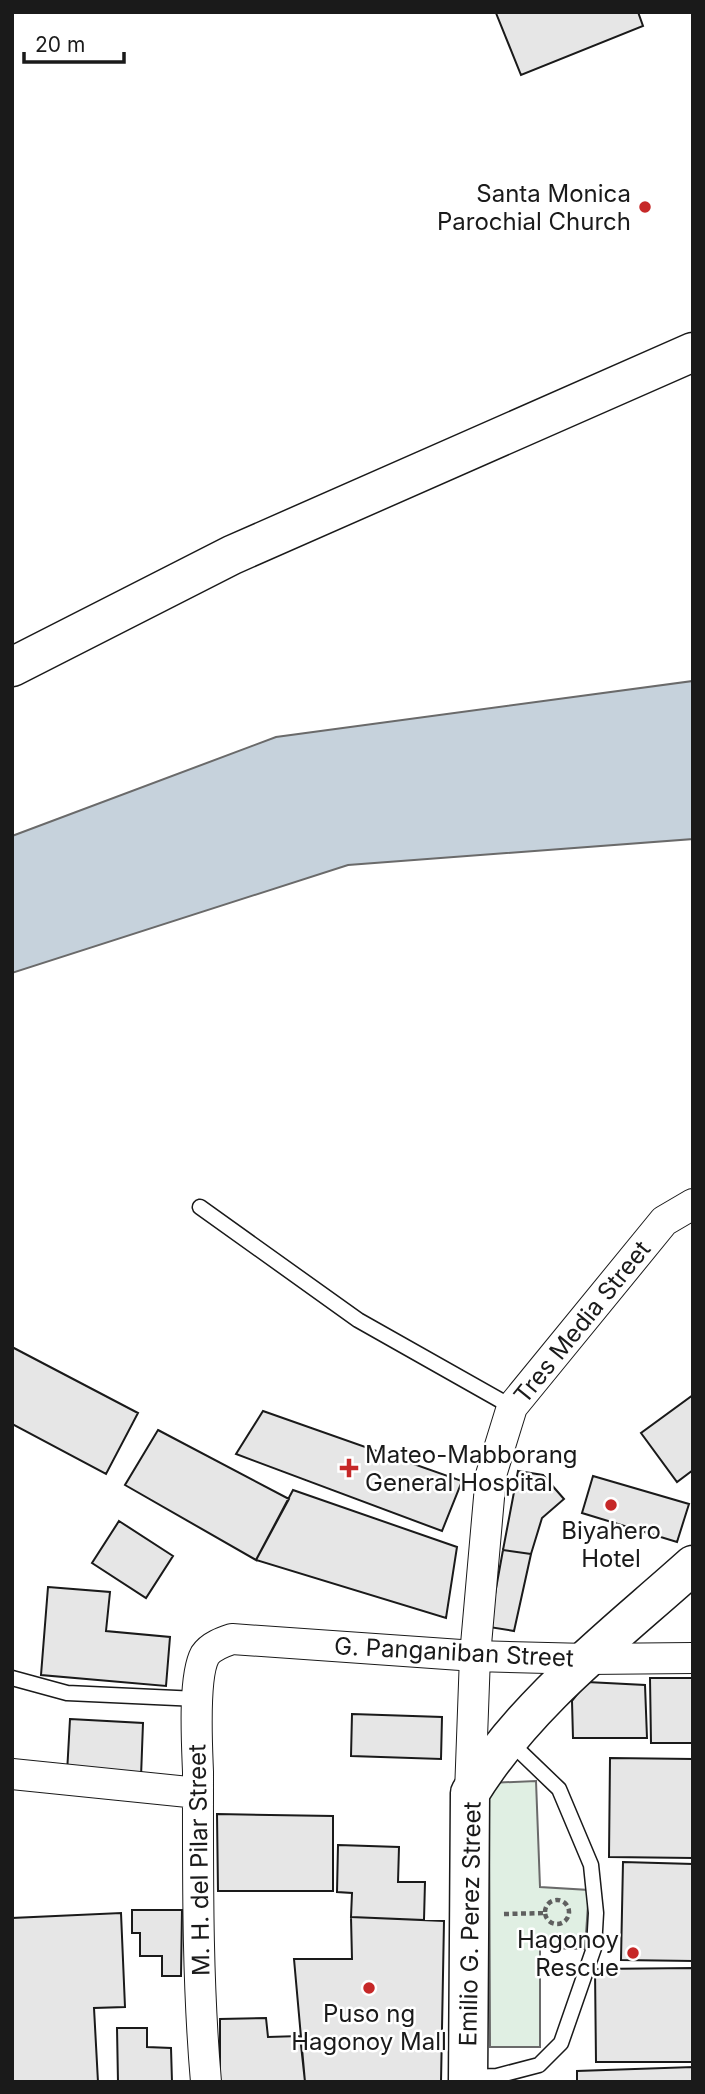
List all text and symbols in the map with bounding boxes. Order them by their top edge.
scale bar [24,21,124,65]
text: 20 m [35,32,85,57]
place label: Santa Monica Parochial Church [437,179,631,236]
marker: Santa Monica Parochial Church [637,199,653,215]
street label: Tres Media Street [508,1235,656,1409]
place label: Mateo-Mabborang General Hospital [365,1440,578,1497]
marker: Mateo-Mabborang General Hospital [339,1458,359,1478]
marker: Biyahero Hotel [603,1497,619,1513]
place label: Biyahero Hotel [561,1516,661,1573]
street label: G. Panganiban Street [333,1631,575,1673]
street label: M. H. del Pilar Street [182,1744,216,1976]
street label: Emilio G. Perez Street [453,1801,487,2047]
place label: Hagonoy Rescue [517,1925,619,1982]
marker: Hagonoy Rescue [625,1945,641,1961]
marker: Puso ng Hagonoy Mall [361,1980,377,1996]
place label: Puso ng Hagonoy Mall [291,1999,447,2056]

